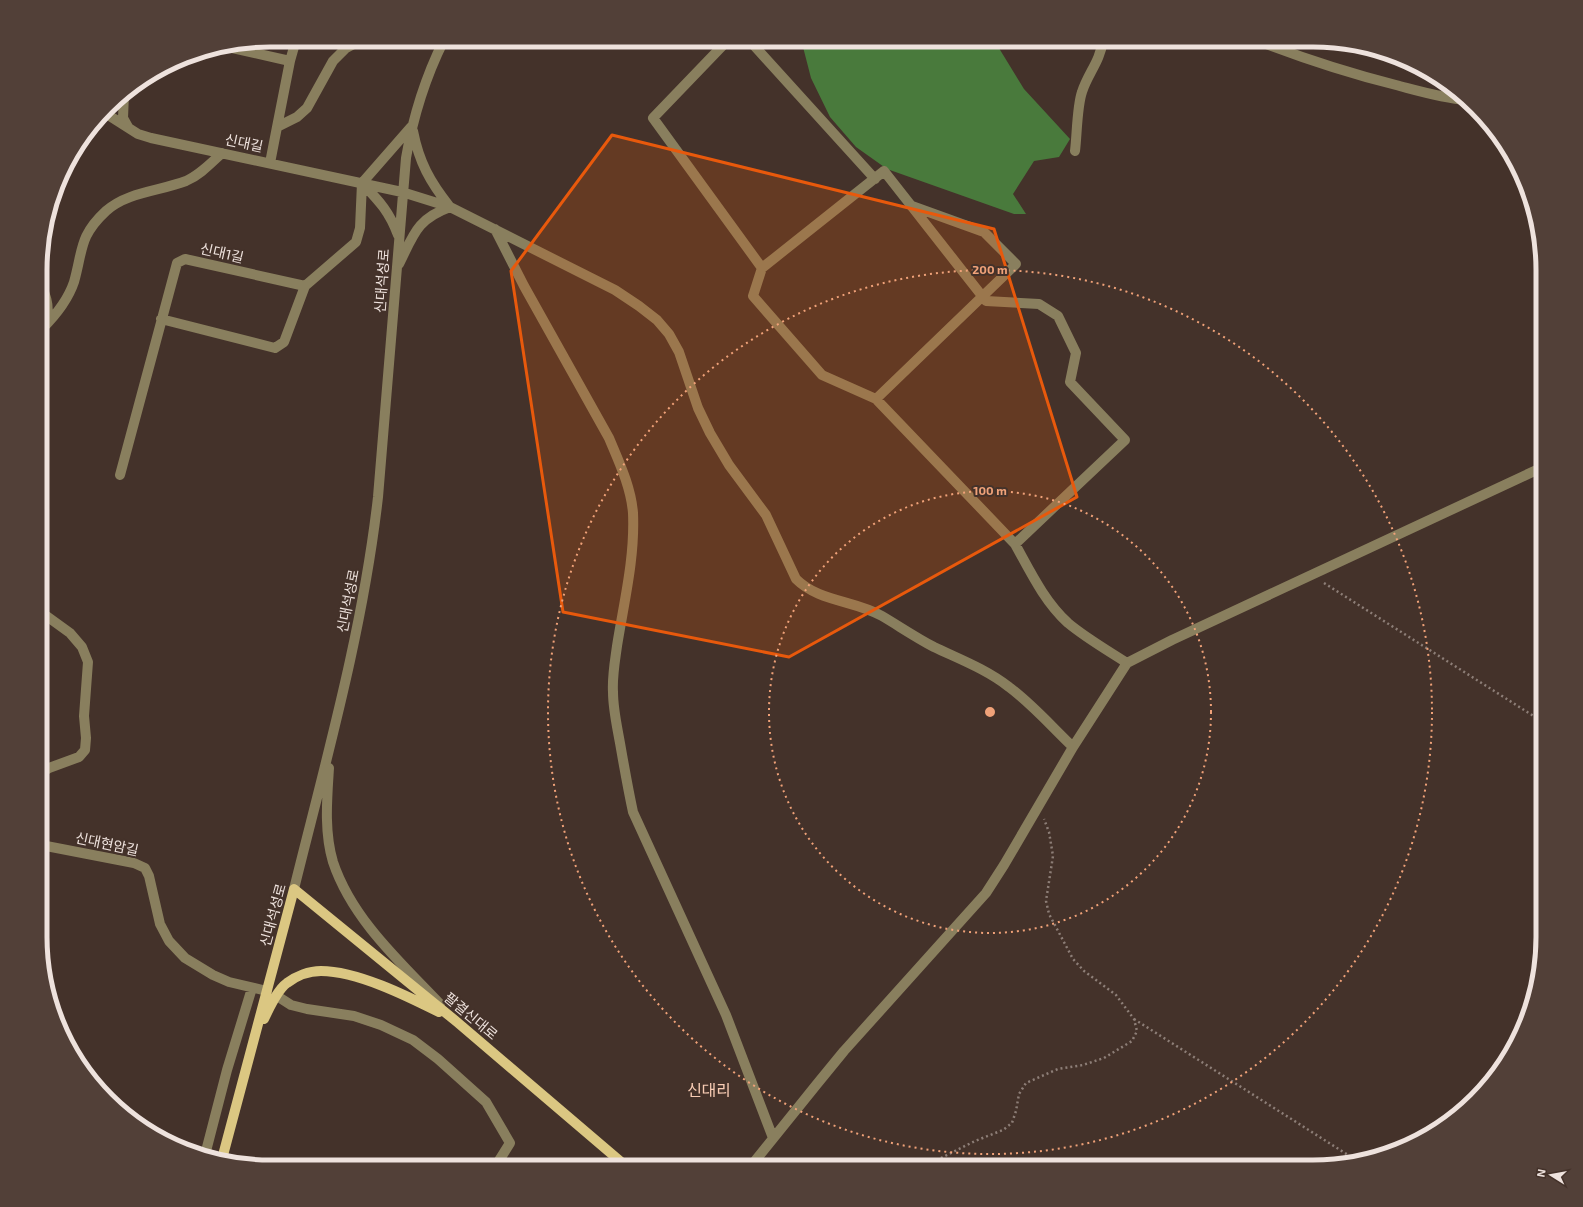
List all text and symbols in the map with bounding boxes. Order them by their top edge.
street label: 신대길 [223,130,265,155]
street label: 신대1길 [199,239,246,266]
street label: 신대석성로 [371,248,392,314]
text: 200 m [972,262,1008,276]
text: 100 m [973,483,1007,497]
street label: 신대석성로 [333,568,362,634]
centre of rings [983,705,997,719]
street label: 신대현암길 [74,829,140,859]
street label: 신대석성로 [256,881,289,948]
street label: 팔결신대로 [441,988,502,1043]
district label: 신대리 [687,1080,731,1099]
north arrow [1531,1155,1571,1195]
text: N [1534,1168,1548,1178]

